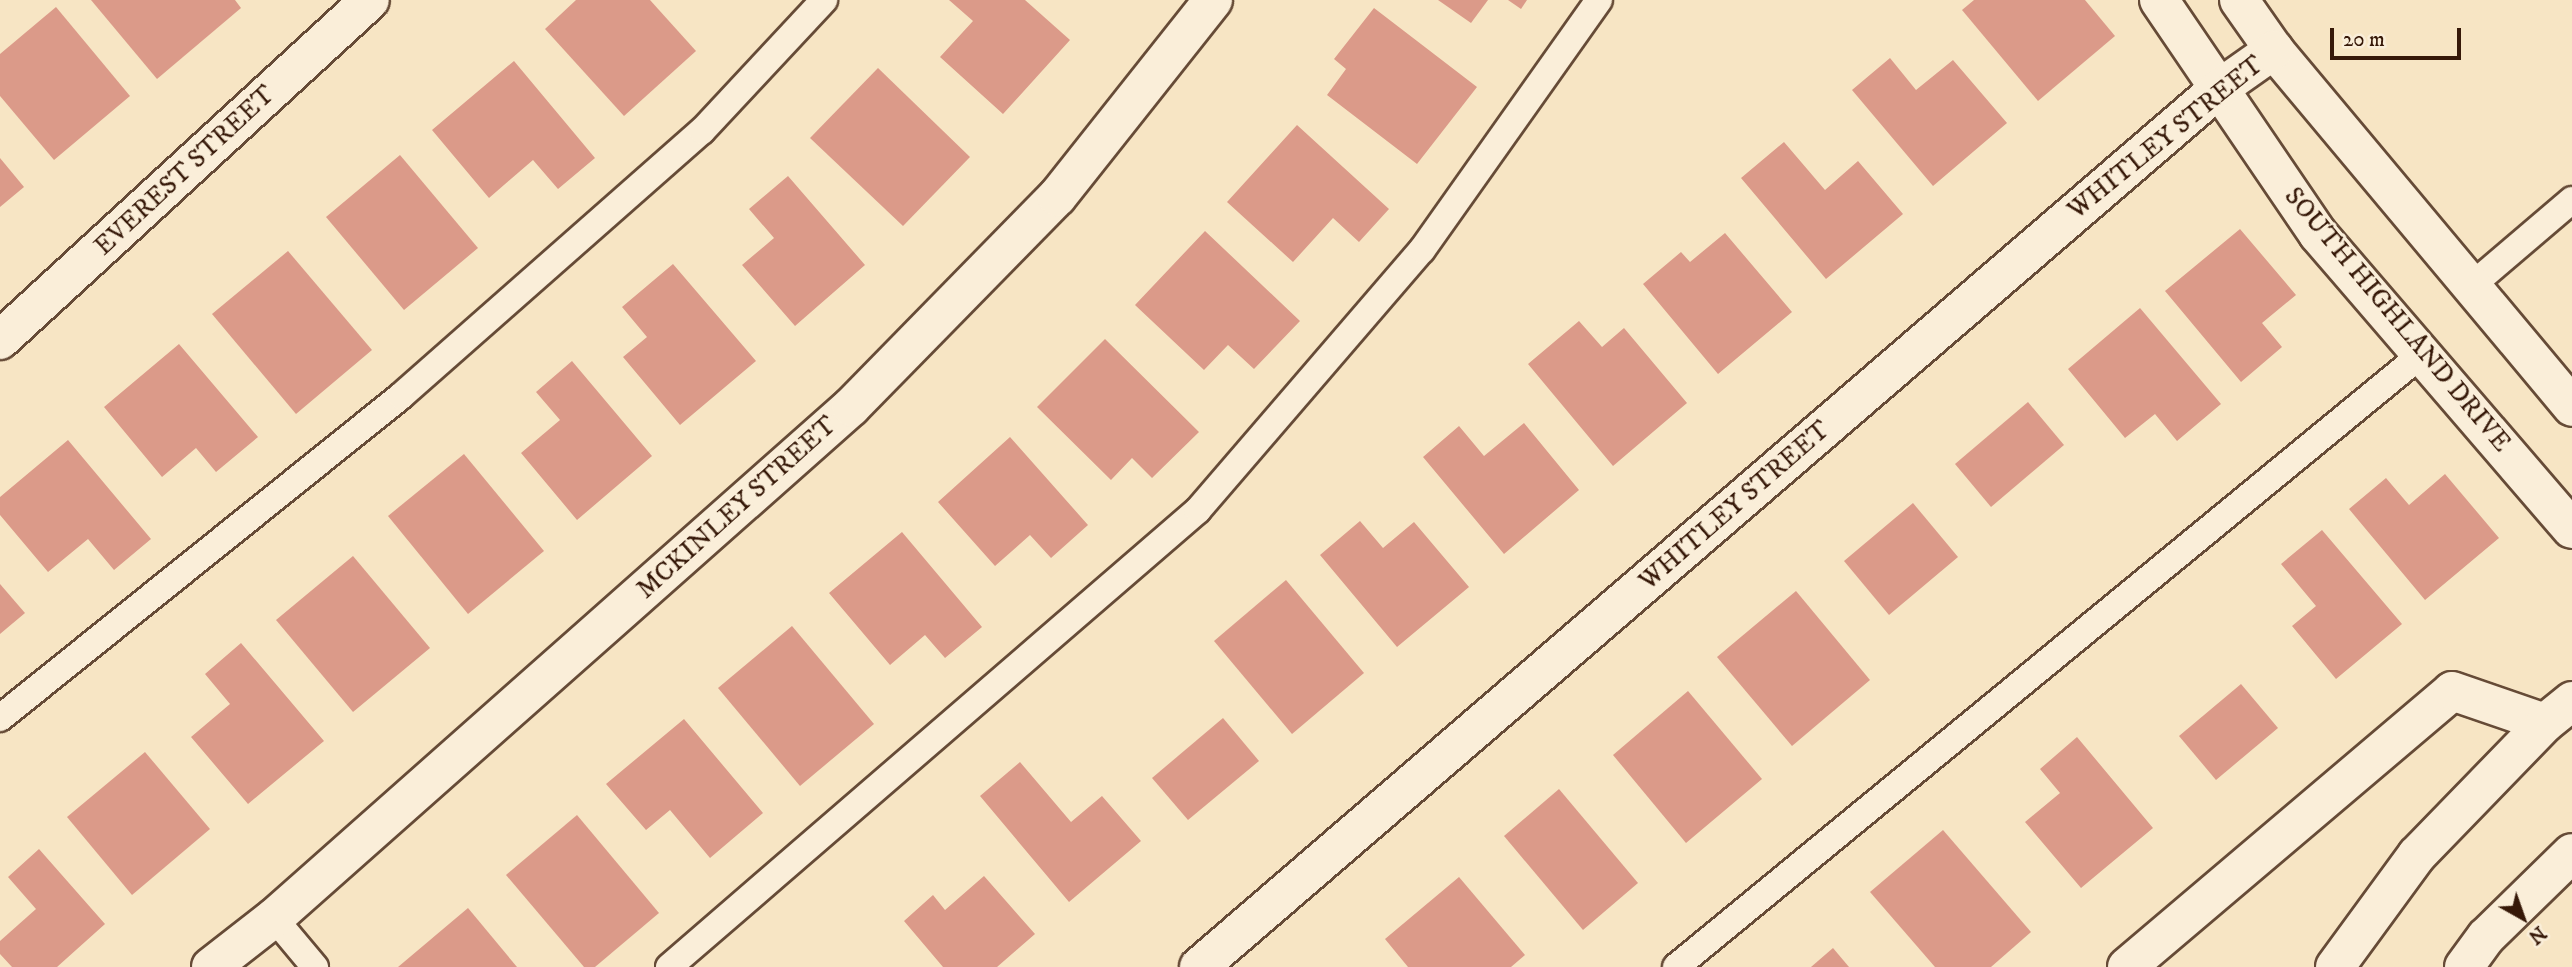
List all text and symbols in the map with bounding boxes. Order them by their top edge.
scale bar [2334,14,2465,58]
text: 20 m [2343,27,2385,53]
street label: WHITLEY STREET [2062,50,2270,226]
street label: EVEREST STREET [88,79,282,263]
street label: SOUTH HIGHLAND DRIVE [2277,182,2517,458]
street label: MCKINLEY STREET [631,410,843,606]
street label: WHITLEY STREET [1633,415,1837,597]
north arrow [2488,883,2558,953]
text: N [2523,921,2550,948]

